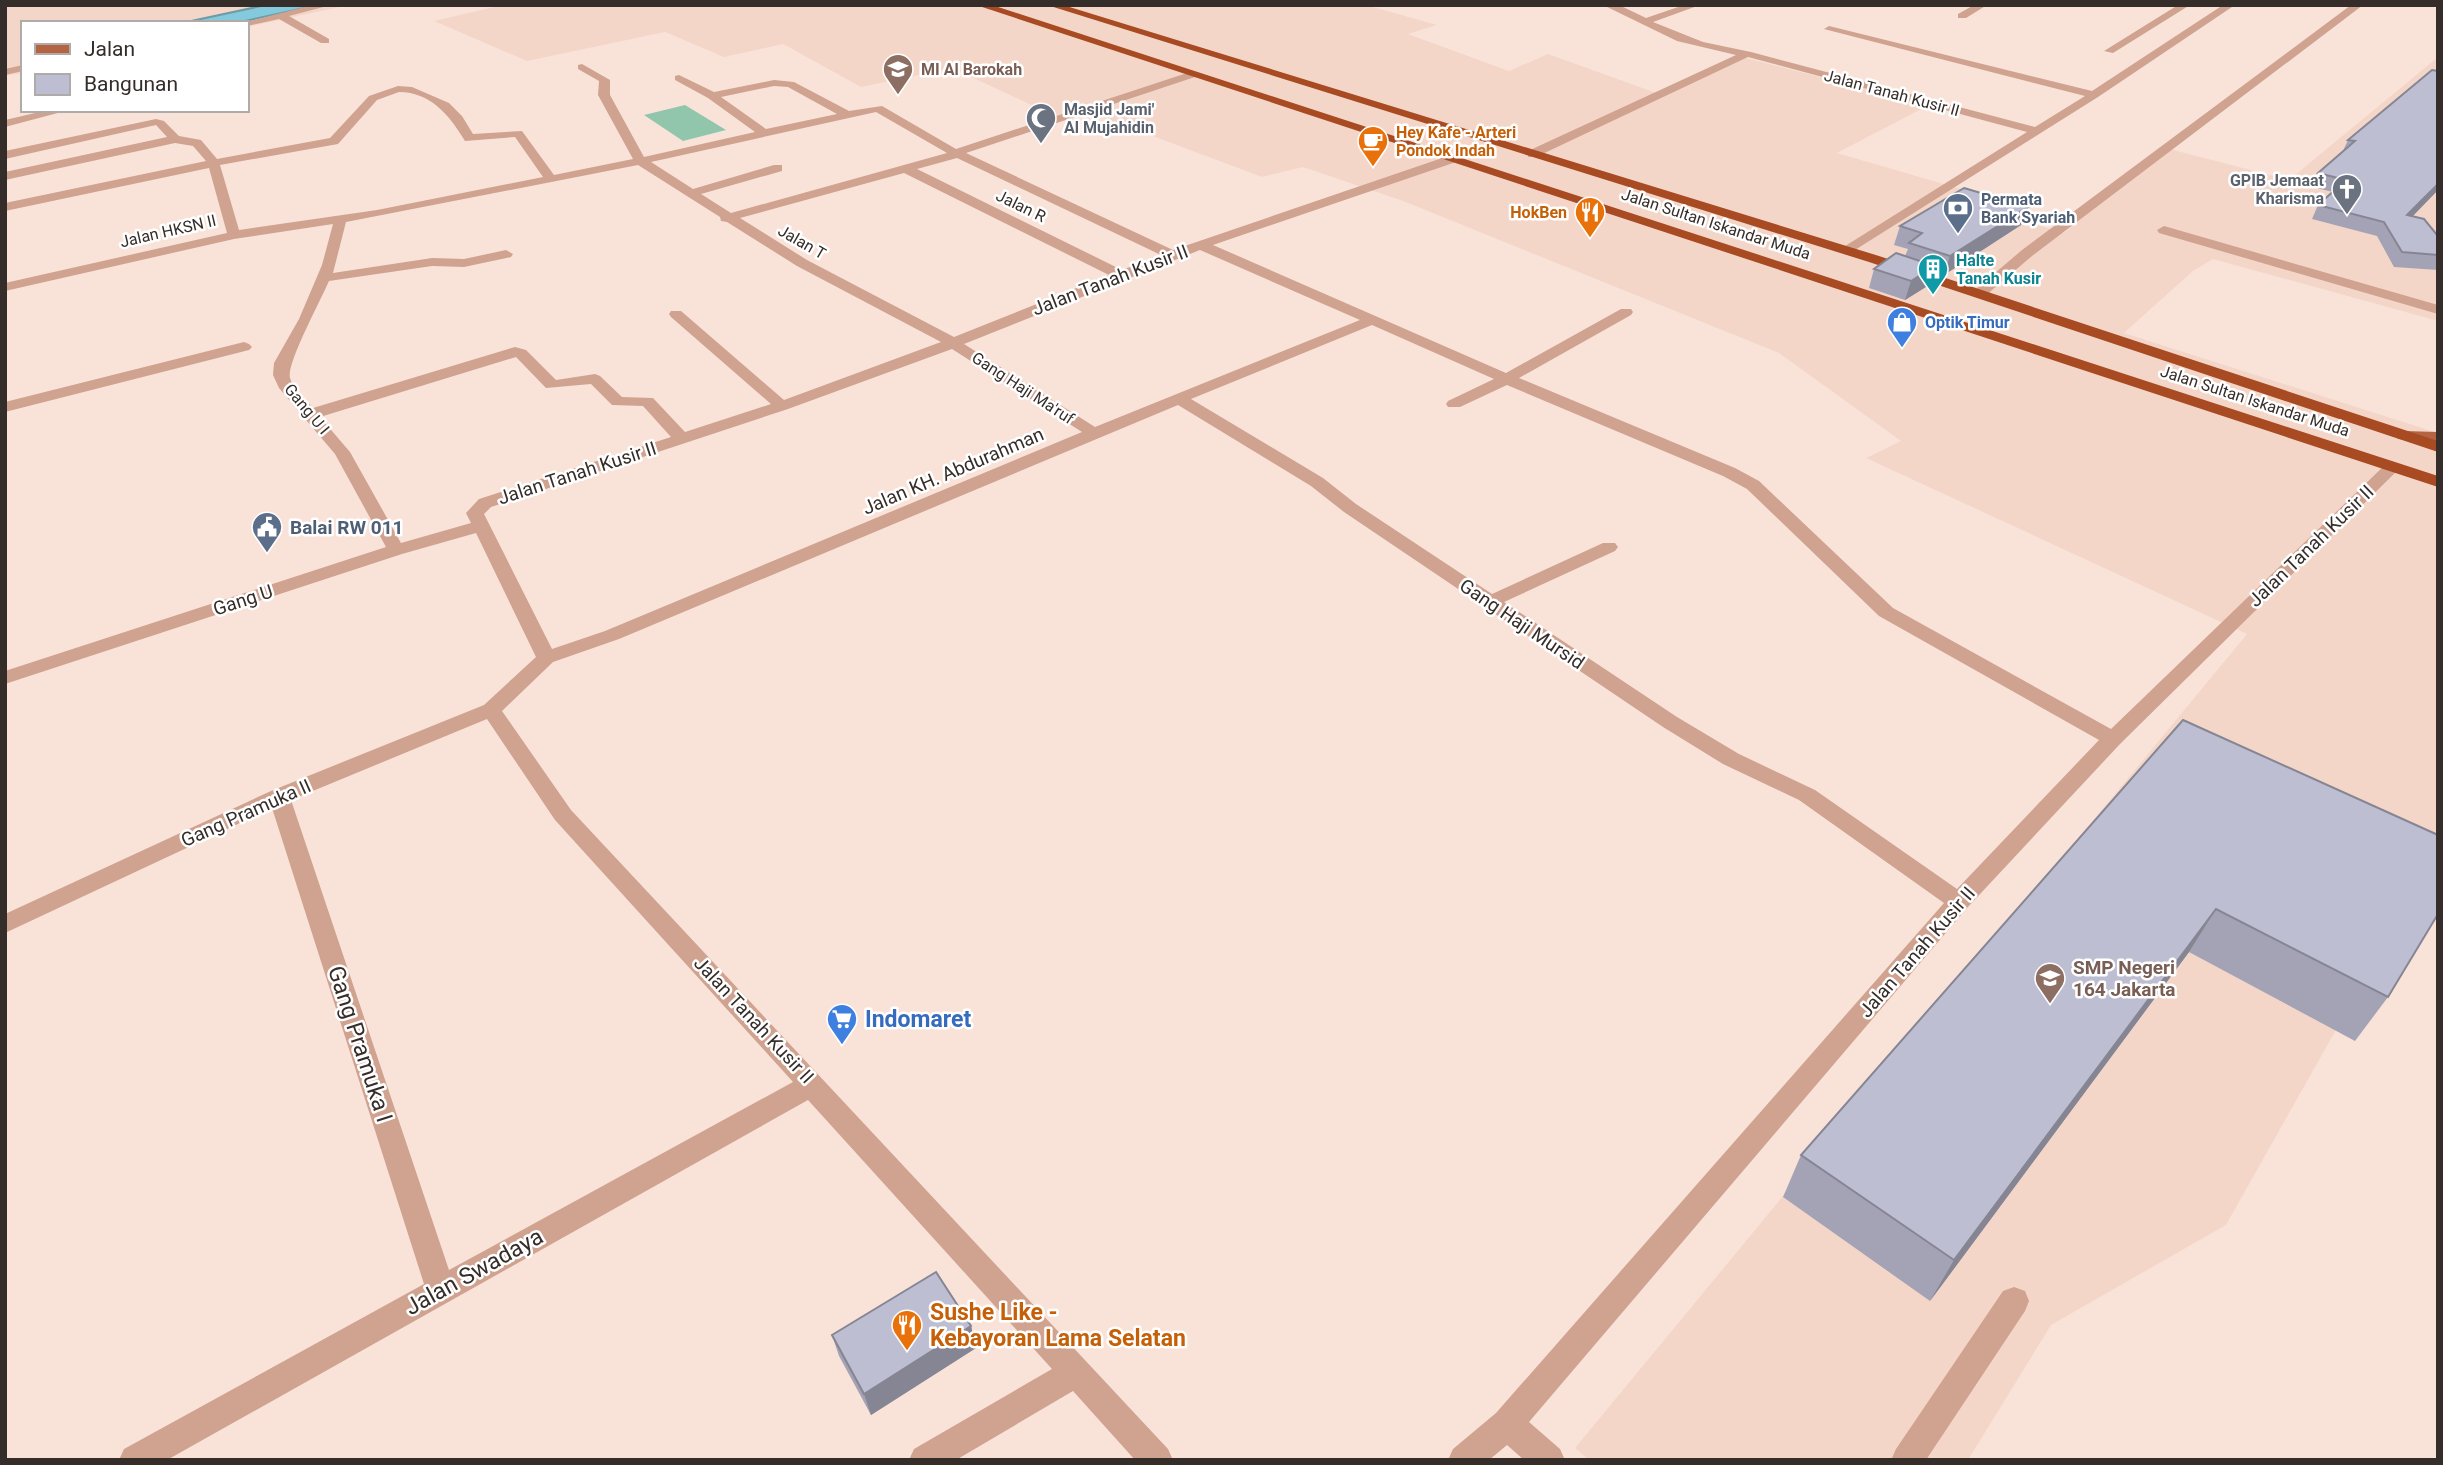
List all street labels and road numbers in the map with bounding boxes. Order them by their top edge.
street label: Jalan Tanah Kusir II [1822,66,1962,120]
street label: Jalan Sultan Iskandar Muda [1619,184,1813,264]
street label: Jalan R [993,186,1049,226]
street label: Jalan HKSN II [118,211,218,251]
street label: Jalan T [775,221,830,263]
street label: Jalan Tanah Kusir II [1029,240,1191,320]
street label: Gang Haji Ma'ruf [968,348,1078,428]
street label: Jalan Sultan Iskandar Muda [2158,361,2352,441]
street label: Gang U I [280,380,334,438]
street label: Jalan KH. Abdurahman [859,422,1047,520]
street label: Jalan Tanah Kusir II [495,437,659,509]
street label: Jalan Tanah Kusir II [2244,480,2378,612]
street label: Gang Haji Mursid [1455,574,1589,674]
street label: Gang U [210,580,276,620]
street label: Gang Pramuka II [178,774,314,852]
street label: Jalan Tanah Kusir II [1854,882,1980,1022]
street label: Jalan Tanah Kusir II [689,952,819,1088]
street label: Gang Pramuka I [322,962,398,1126]
street label: Jalan Swadaya [400,1223,548,1321]

